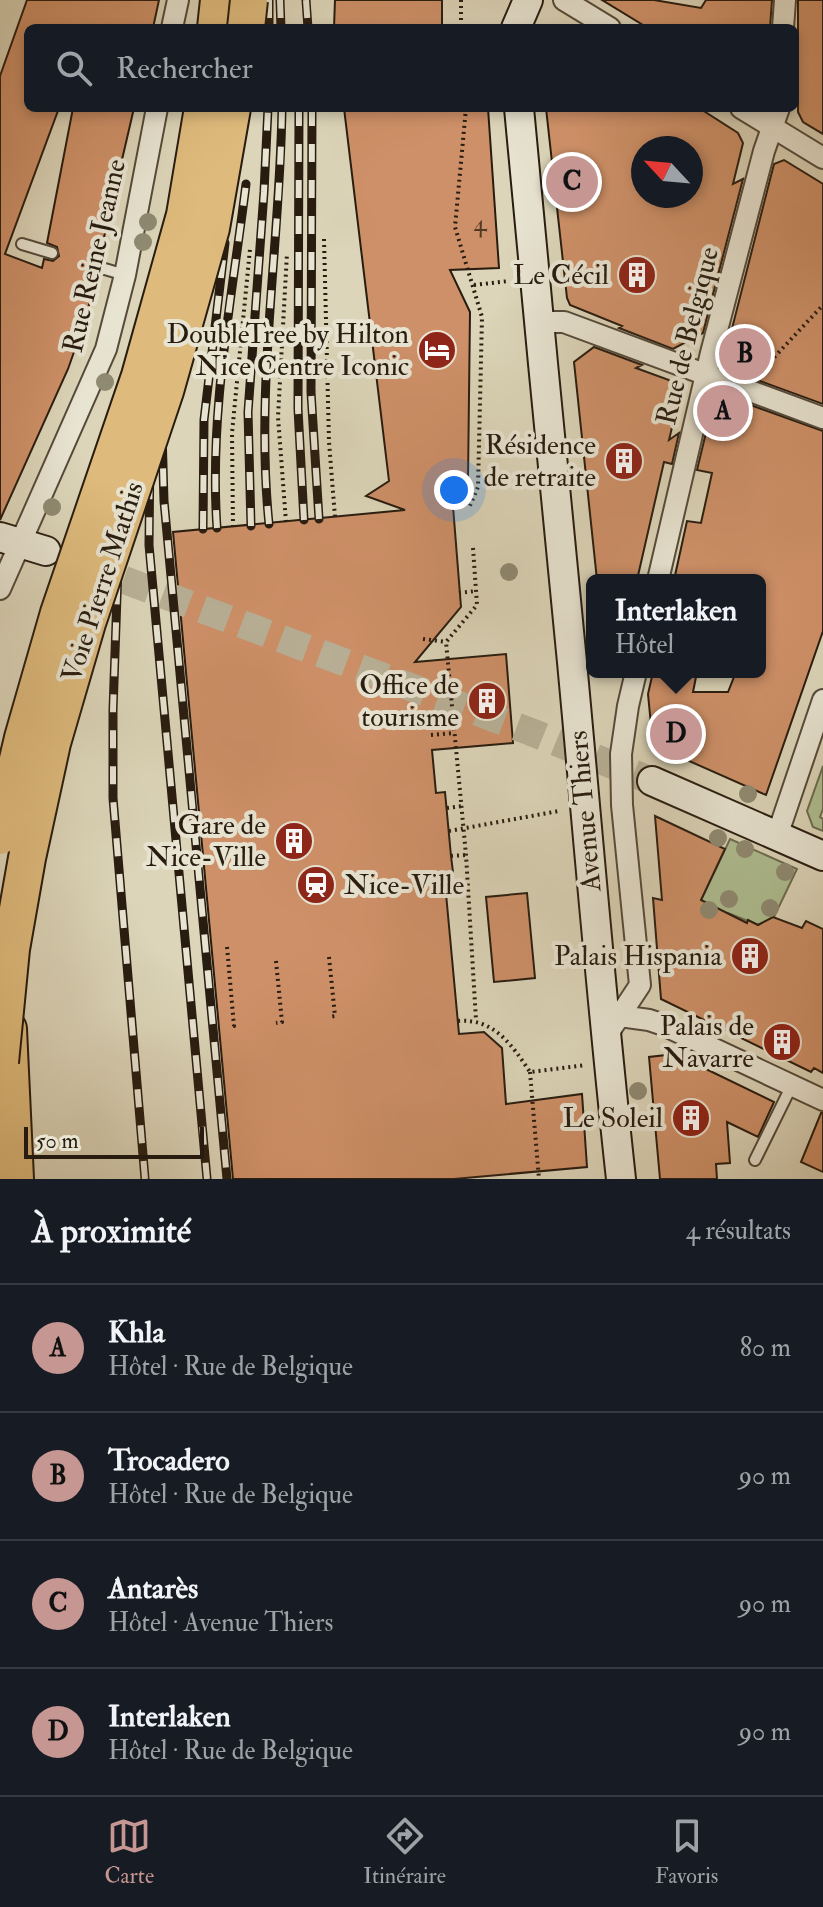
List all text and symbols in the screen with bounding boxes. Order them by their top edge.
search box [24,24,799,112]
icon: search [52,46,96,90]
text: Rechercher [116,50,253,87]
north arrow [631,136,703,208]
pin: C [546,152,598,212]
street label: Rue Reine Jeanne [56,156,134,356]
house number: 4 [474,208,488,239]
street label: Rue de Belgique [649,243,727,429]
building icon: Le Cécil [616,254,658,296]
place label: Le Cécil [513,258,609,293]
place label: DoubleTree by Hilton Nice Centre Iconic [167,317,409,384]
pin: B [719,324,771,384]
hotel icon: DoubleTree by Hilton Nice Centre Iconic [416,329,458,371]
pin: A [697,381,749,441]
place label: Résidence de retraite [483,428,596,495]
building icon: Résidence de retraite [603,440,645,482]
your location [434,470,474,510]
street label: Voie Pierre Mathis [54,477,152,687]
popup [586,574,766,678]
text: Interlaken [615,592,737,629]
text: Hôtel [615,629,674,661]
place label: Office de tourisme [359,668,459,735]
building icon: Office de tourisme [466,680,508,722]
pin: D [650,704,702,764]
street label: Avenue Thiers [561,729,610,894]
place label: Gare de Nice-Ville [146,808,266,875]
building icon: Gare de Nice-Ville [273,820,315,862]
station icon: Nice-Ville [295,864,337,906]
place label: Nice-Ville [344,868,464,903]
building icon: Palais Hispania [729,935,771,977]
place label: Palais Hispania [554,939,722,974]
place label: Palais de Navarre [660,1009,754,1076]
building icon: Palais de Navarre [761,1021,803,1063]
building icon: Le Soleil [670,1097,712,1139]
place label: Le Soleil [563,1101,663,1136]
scale bar [24,1123,204,1159]
text: 50 m [36,1127,78,1155]
text: À proximité [32,1210,191,1253]
text: 4 résultats [686,1215,791,1247]
text: Khla [108,1314,165,1351]
text: A [50,1332,66,1364]
text: 80 m [740,1332,791,1364]
text: Hôtel · Rue de Belgique [108,1351,353,1383]
text: Trocadero [108,1442,230,1479]
text: B [49,1460,67,1492]
text: 90 m [739,1460,791,1492]
text: Hôtel · Rue de Belgique [108,1479,353,1511]
text: Antarès [108,1570,198,1607]
text: C [48,1588,68,1620]
text: 90 m [739,1588,791,1620]
text: Hôtel · Avenue Thiers [108,1607,333,1639]
text: Interlaken [108,1698,231,1735]
text: D [47,1716,69,1748]
text: 90 m [739,1716,791,1748]
text: Hôtel · Rue de Belgique [108,1735,353,1767]
tab: Carte [105,1814,154,1890]
tab: Itinéraire [363,1814,446,1890]
tab: Favoris [655,1814,718,1890]

